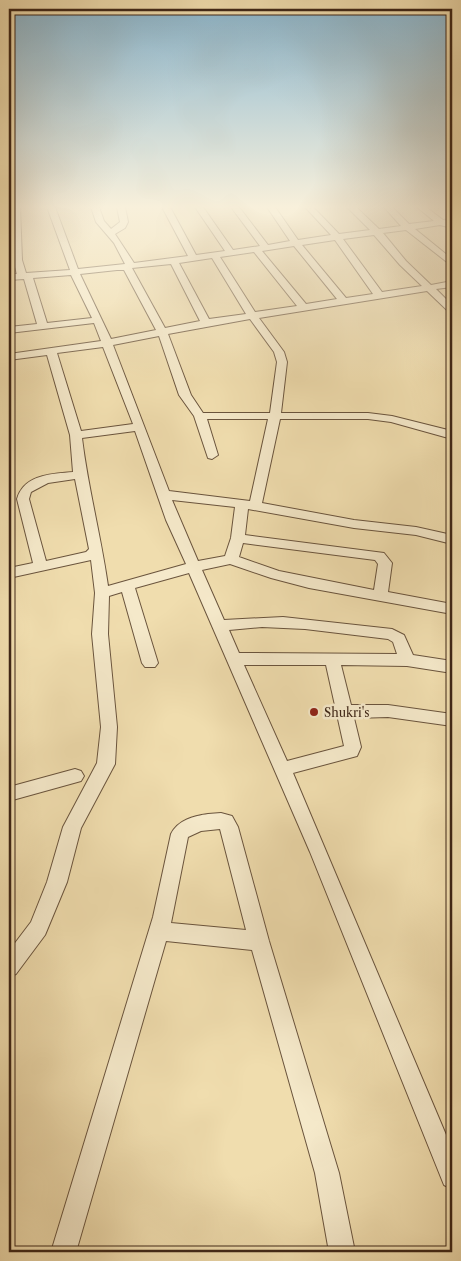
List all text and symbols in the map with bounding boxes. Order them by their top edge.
place label: Shukri's [324,705,369,720]
marker: Shukri's [308,706,320,718]

